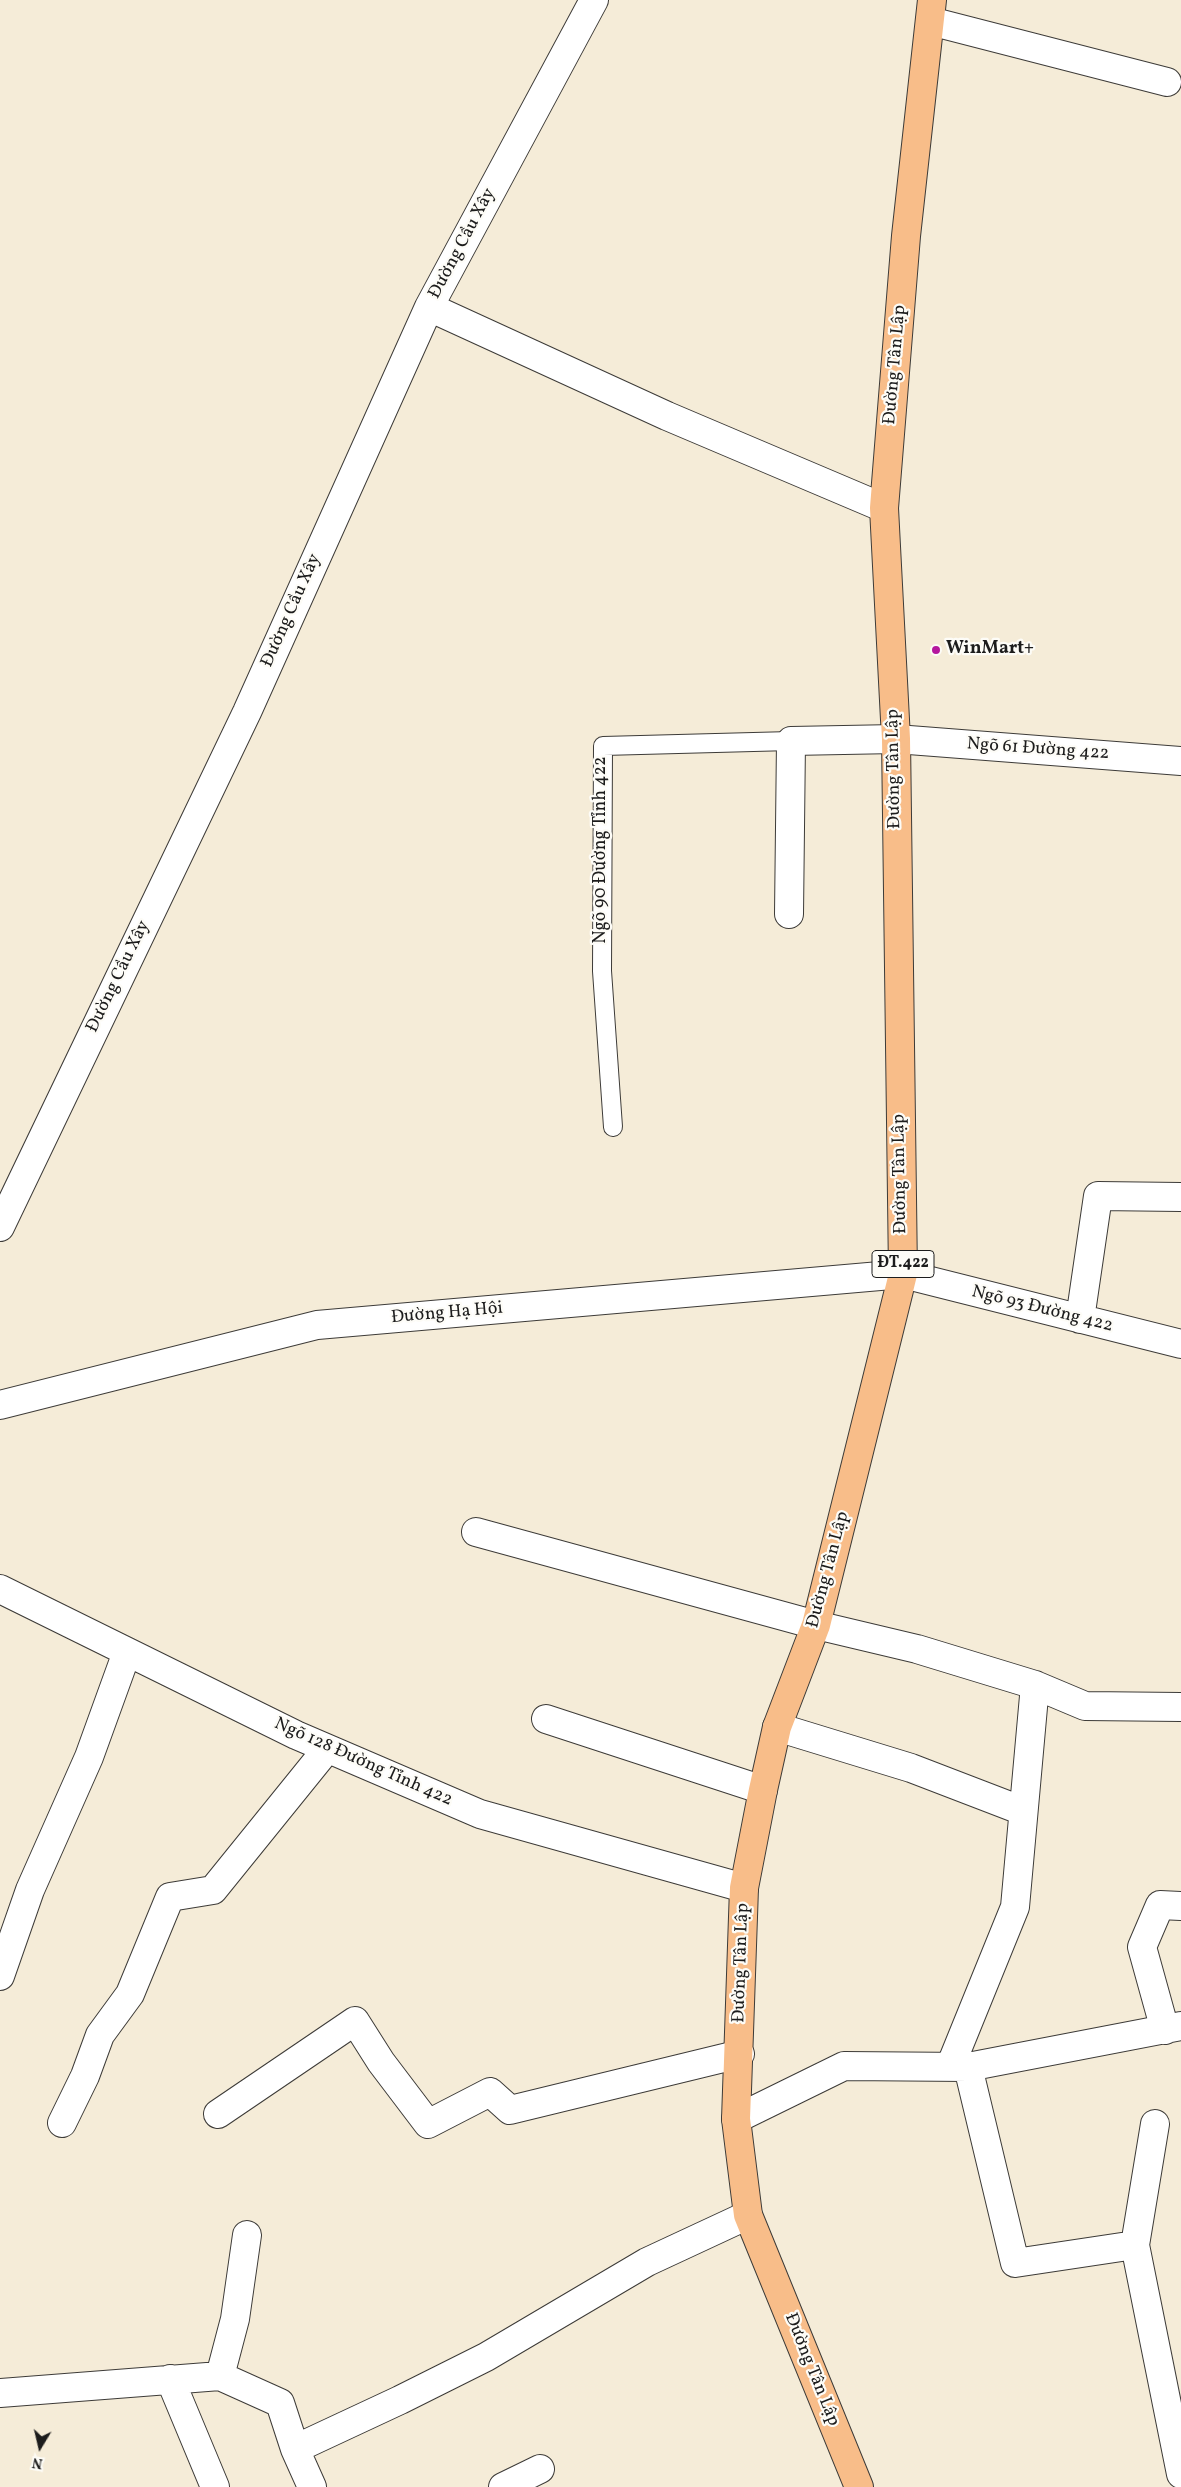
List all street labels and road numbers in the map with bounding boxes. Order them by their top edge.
street label: Đường Cầu Xây [425,185,501,303]
street label: Đường Tân Lập [880,304,912,426]
street label: Đường Cầu Xây [257,551,327,671]
street label: Đường Tân Lập [883,709,907,829]
street label: Ngõ 61 Đường 422 [966,734,1110,766]
street label: Ngõ 90 Đường Tỉnh 422 [591,756,613,944]
street label: Đường Cầu Xây [83,917,155,1037]
street label: Đường Tân Lập [889,1114,913,1234]
road number: ĐT.422 [872,1250,934,1278]
street label: Ngõ 93 Đường 422 [969,1282,1115,1338]
street label: Đường Hạ Hội [390,1298,504,1330]
street label: Đường Tân Lập [803,1509,855,1631]
street label: Ngõ 128 Đường Tỉnh 422 [271,1714,455,1812]
street label: Đường Tân Lập [729,1903,755,2023]
street label: Đường Tân Lập [779,2310,843,2430]

